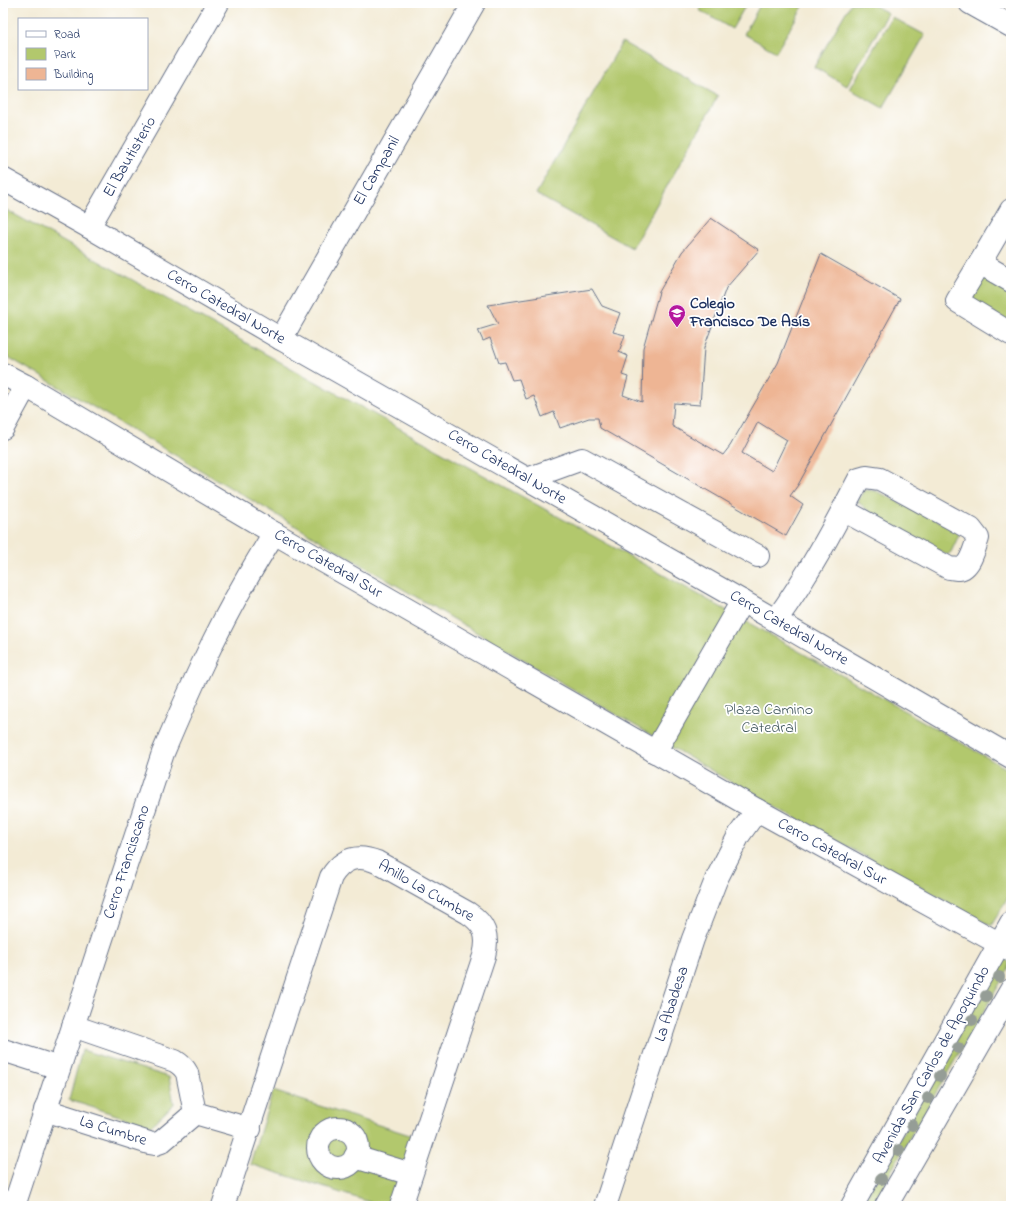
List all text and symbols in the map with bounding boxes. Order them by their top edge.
legend [18,18,148,90]
text: Road [54,26,80,44]
text: Park [54,46,76,64]
text: Building [53,66,93,85]
street label: El Bautisterio [97,112,163,202]
street label: El Campanil [347,131,407,210]
street label: Cerro Catedral Norte [162,263,291,351]
place label: Colegio Francisco De Asís [689,292,810,334]
school or university icon: Colegio Francisco De Asís [667,303,687,328]
street label: Cerro Catedral Norte [443,423,572,511]
street label: Cerro Catedral Sur [269,523,387,605]
street label: Cerro Catedral Norte [725,584,854,672]
park label: Plaza Camino Catedral [725,698,813,740]
street label: Cerro Franciscano [97,802,157,922]
street label: Cerro Catedral Sur [773,812,891,892]
street label: Anillo La Cumbre [373,854,479,929]
street label: Avenida San Carlos de Apoquindo [867,962,997,1168]
street label: La Abadesa [648,963,696,1045]
street label: La Cumbre [76,1109,151,1153]

